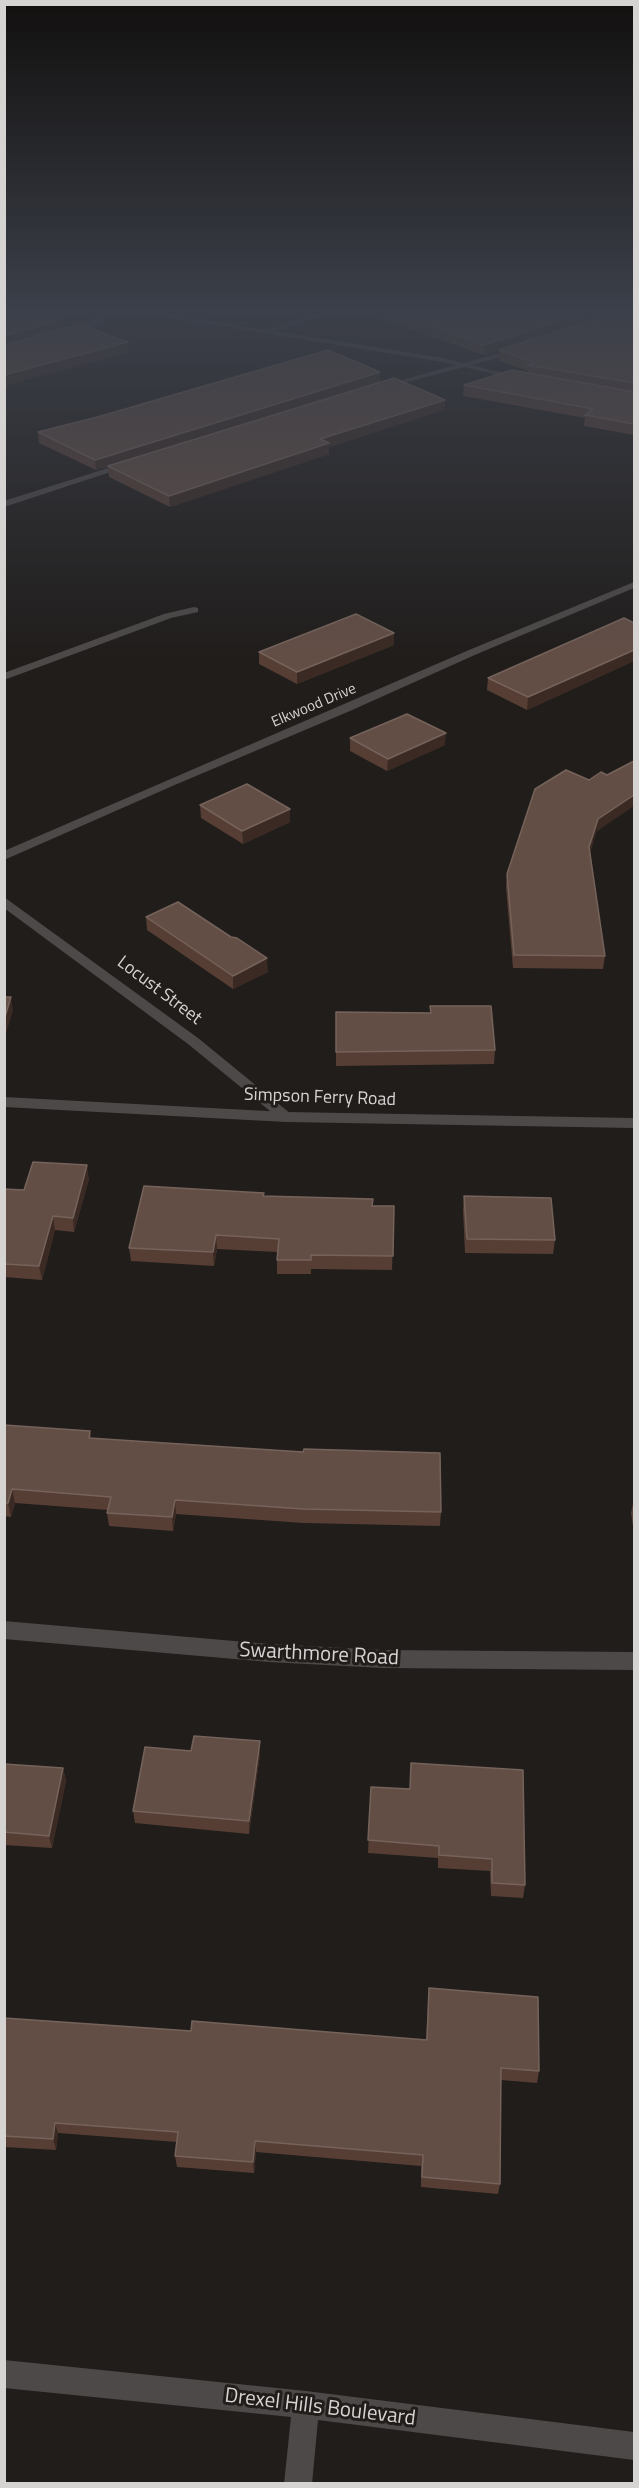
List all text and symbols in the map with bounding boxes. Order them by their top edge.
street label: Elkwood Drive [269,680,359,732]
street label: Locust Street [112,952,206,1030]
street label: Simpson Ferry Road [244,1085,396,1111]
street label: Swarthmore Road [238,1638,400,1672]
street label: Drexel Hills Boulevard [223,2384,417,2432]

